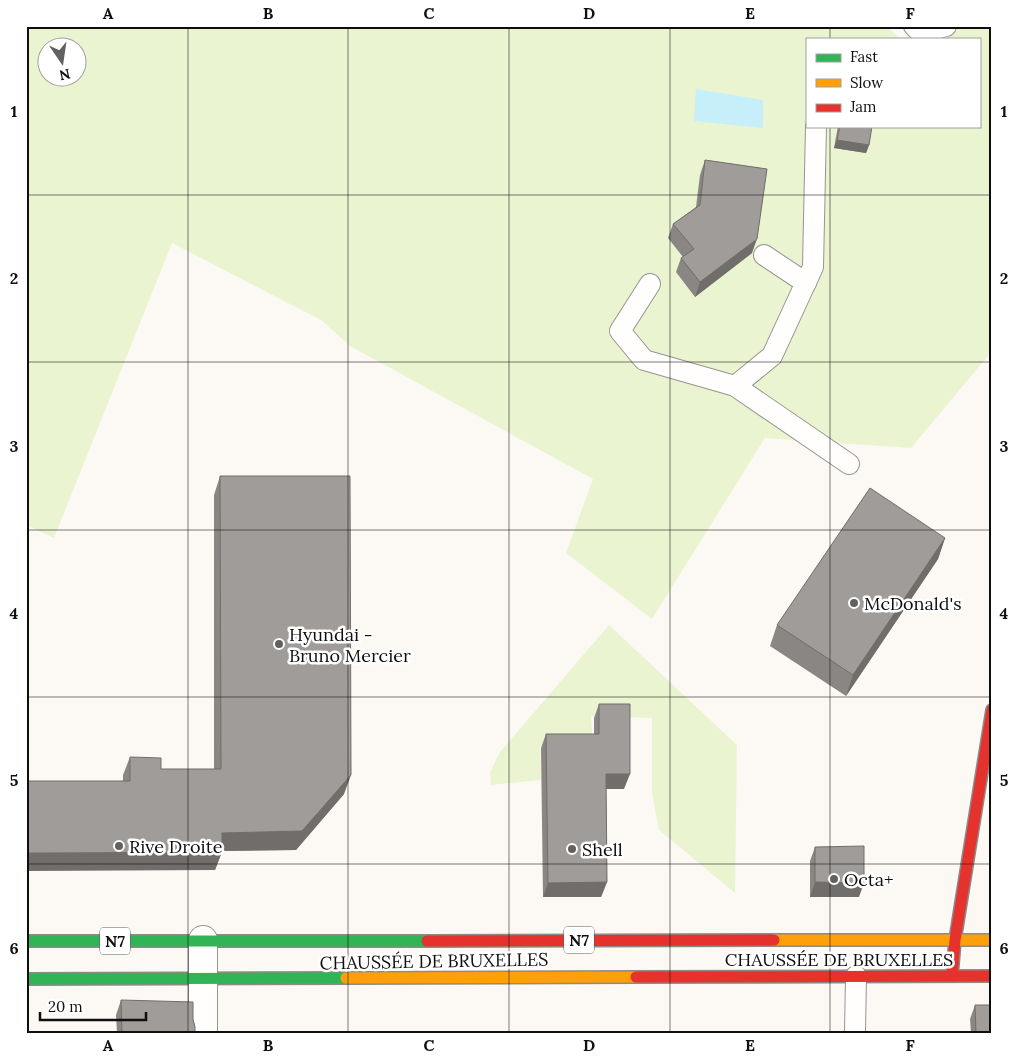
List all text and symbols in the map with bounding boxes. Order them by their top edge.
text: A [103,3,114,23]
text: B [263,3,274,23]
text: C [423,3,435,23]
text: D [583,3,595,23]
text: E [745,3,755,23]
text: F [905,3,915,23]
north arrow [38,38,88,88]
legend [806,38,980,128]
text: Fast [850,47,878,66]
text: N [57,65,72,85]
text: Slow [850,73,883,92]
text: Jam [849,97,877,116]
text: 1 [11,101,17,121]
text: 1 [1001,101,1007,121]
text: 2 [10,268,18,288]
text: 2 [1000,268,1008,288]
text: 3 [10,436,19,456]
text: 3 [1000,436,1009,456]
place label: McDonald's [864,592,962,615]
marker: McDonald's [848,597,860,609]
text: 4 [10,603,19,623]
text: 4 [1000,603,1009,623]
place label: Hyundai - Bruno Mercier [289,623,411,667]
marker: Hyundai - Bruno Mercier [273,638,285,650]
text: 5 [10,770,19,790]
text: 5 [1000,770,1009,790]
place label: Rive Droite [129,835,223,858]
place label: Shell [582,838,623,861]
marker: Rive Droite [113,840,125,852]
marker: Shell [566,843,578,855]
place label: Octa+ [844,868,893,891]
marker: Octa+ [828,873,840,885]
road number: N7 [564,926,594,954]
road number: N7 [100,928,130,954]
text: 6 [9,938,19,958]
text: 6 [999,938,1009,958]
street label: CHAUSSÉE DE BRUXELLES [319,948,549,974]
street label: CHAUSSÉE DE BRUXELLES [725,948,953,971]
scale bar [40,989,146,1021]
text: 20 m [48,997,83,1016]
text: A [103,1035,114,1055]
text: B [263,1035,274,1055]
text: C [423,1035,435,1055]
text: D [583,1035,595,1055]
text: E [745,1035,755,1055]
text: F [905,1035,915,1055]

